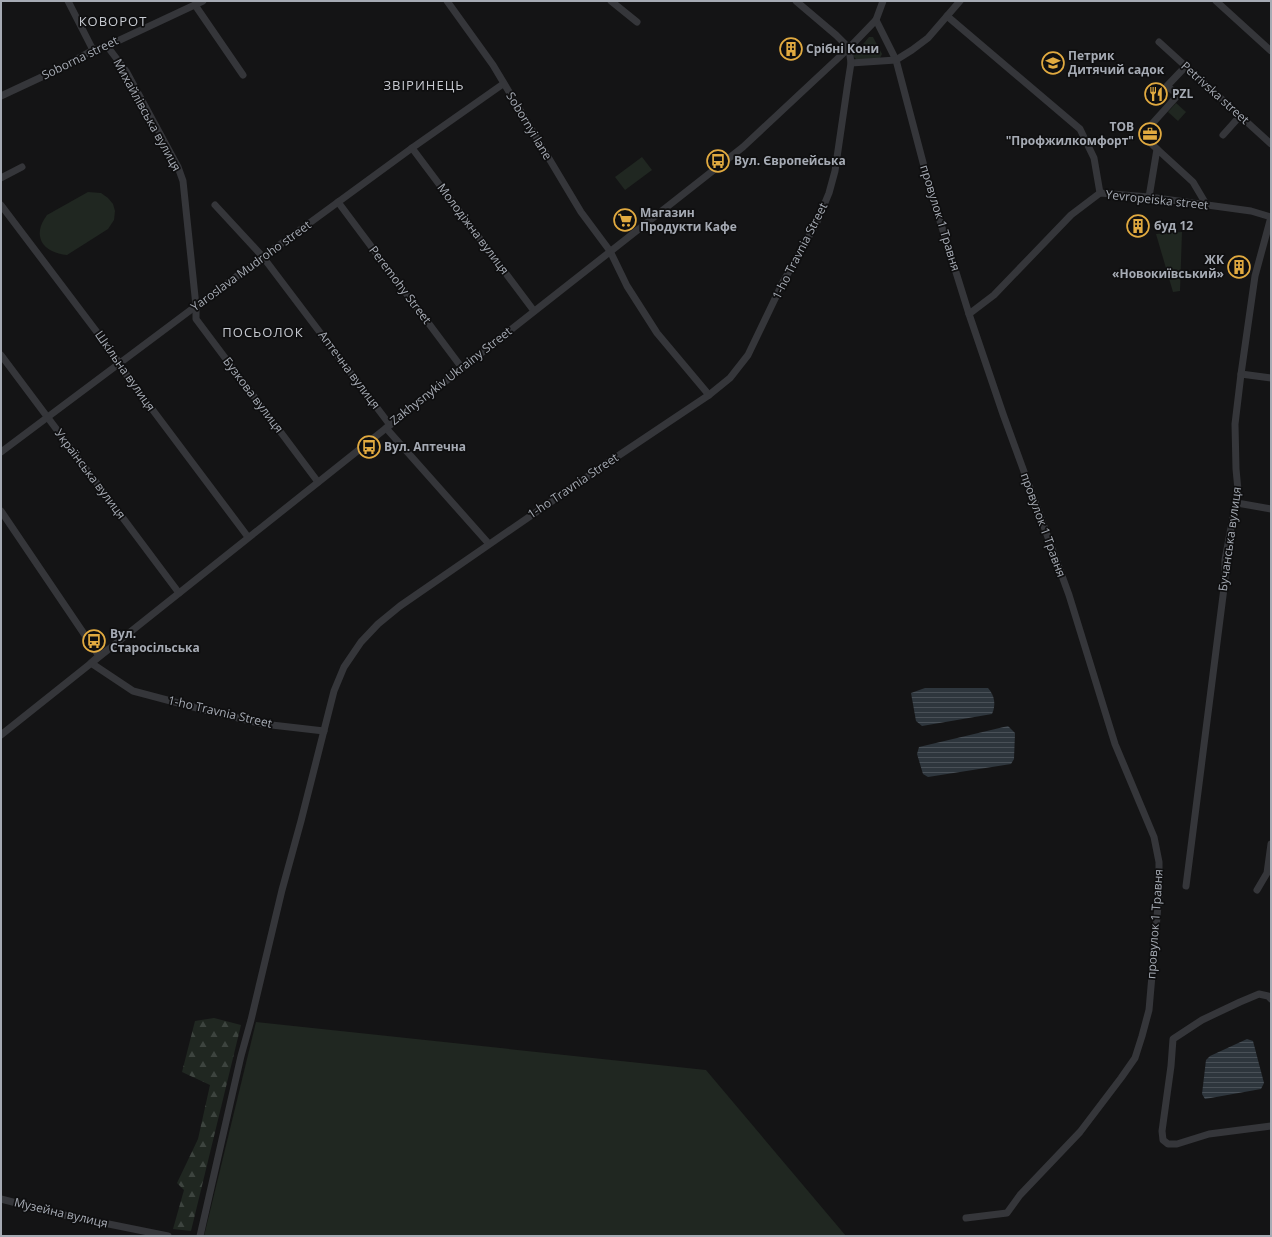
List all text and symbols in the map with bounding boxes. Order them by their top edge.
district label: КОВОРОТ [79,12,147,30]
street label: Soborna street [39,32,121,83]
building icon: Срібні Кони [778,36,804,62]
place label: Срібні Кони [806,40,879,57]
place label: Петрик Дитячий садок [1068,47,1165,78]
school or university icon: Петрик Дитячий садок [1040,50,1066,76]
street label: Михайлівська вулиця [109,55,185,174]
street label: Petrivska street [1177,57,1253,128]
district label: ЗВІРИНЕЦЬ [384,76,464,94]
restaurant icon: PZL [1143,81,1169,107]
place label: PZL [1172,85,1193,102]
street label: Sobornyi lane [502,89,557,163]
place label: ТОВ "Профжилкомфорт" [1006,118,1134,149]
office icon: ТОВ "Профжилкомфорт" [1137,121,1163,147]
bus stop icon: Вул. Європейська [705,148,731,174]
place label: Вул. Європейська [734,152,846,169]
street label: провулок 1 Травня [916,163,965,273]
street label: Молодіжна вулиця [434,180,513,278]
street label: Yevropeiska street [1105,186,1209,213]
street label: 1-ho Travnia Street [768,200,831,302]
place label: Магазин Продукти Кафе [640,204,737,235]
supermarket icon: Магазин Продукти Кафе [612,207,638,233]
building icon: буд 12 [1125,213,1151,239]
street label: Yaroslava Mudroho street [187,216,314,315]
place label: буд 12 [1154,217,1193,234]
street label: Peremohy Street [365,242,435,327]
place label: ЖК «Новокиївський» [1112,251,1225,282]
building icon: ЖК «Новокиївський» [1226,254,1252,280]
district label: ПОСЬОЛОК [222,323,304,341]
street label: Zakhysnykiv Ukrainy Street [386,323,515,429]
street label: Шкільна вулиця [91,327,159,414]
street label: Аптечна вулиця [314,327,384,412]
street label: Бузкова вулиця [219,353,288,436]
street label: Українська вулиця [51,425,130,522]
bus stop icon: Вул. Аптечна [356,434,382,460]
place label: Вул. Аптечна [384,438,466,455]
street label: 1-ho Travnia Street [524,449,622,522]
street label: провулок 1 Травня [1017,470,1070,579]
street label: Бучанська вулиця [1214,486,1245,592]
place label: Вул. Старосільська [110,625,200,656]
bus stop icon: Вул. Старосільська [81,628,107,654]
street label: 1-ho Travnia Street [166,691,274,732]
street label: провулок 1 Травня [1142,868,1167,979]
street label: Музейна вулиця [12,1193,110,1232]

